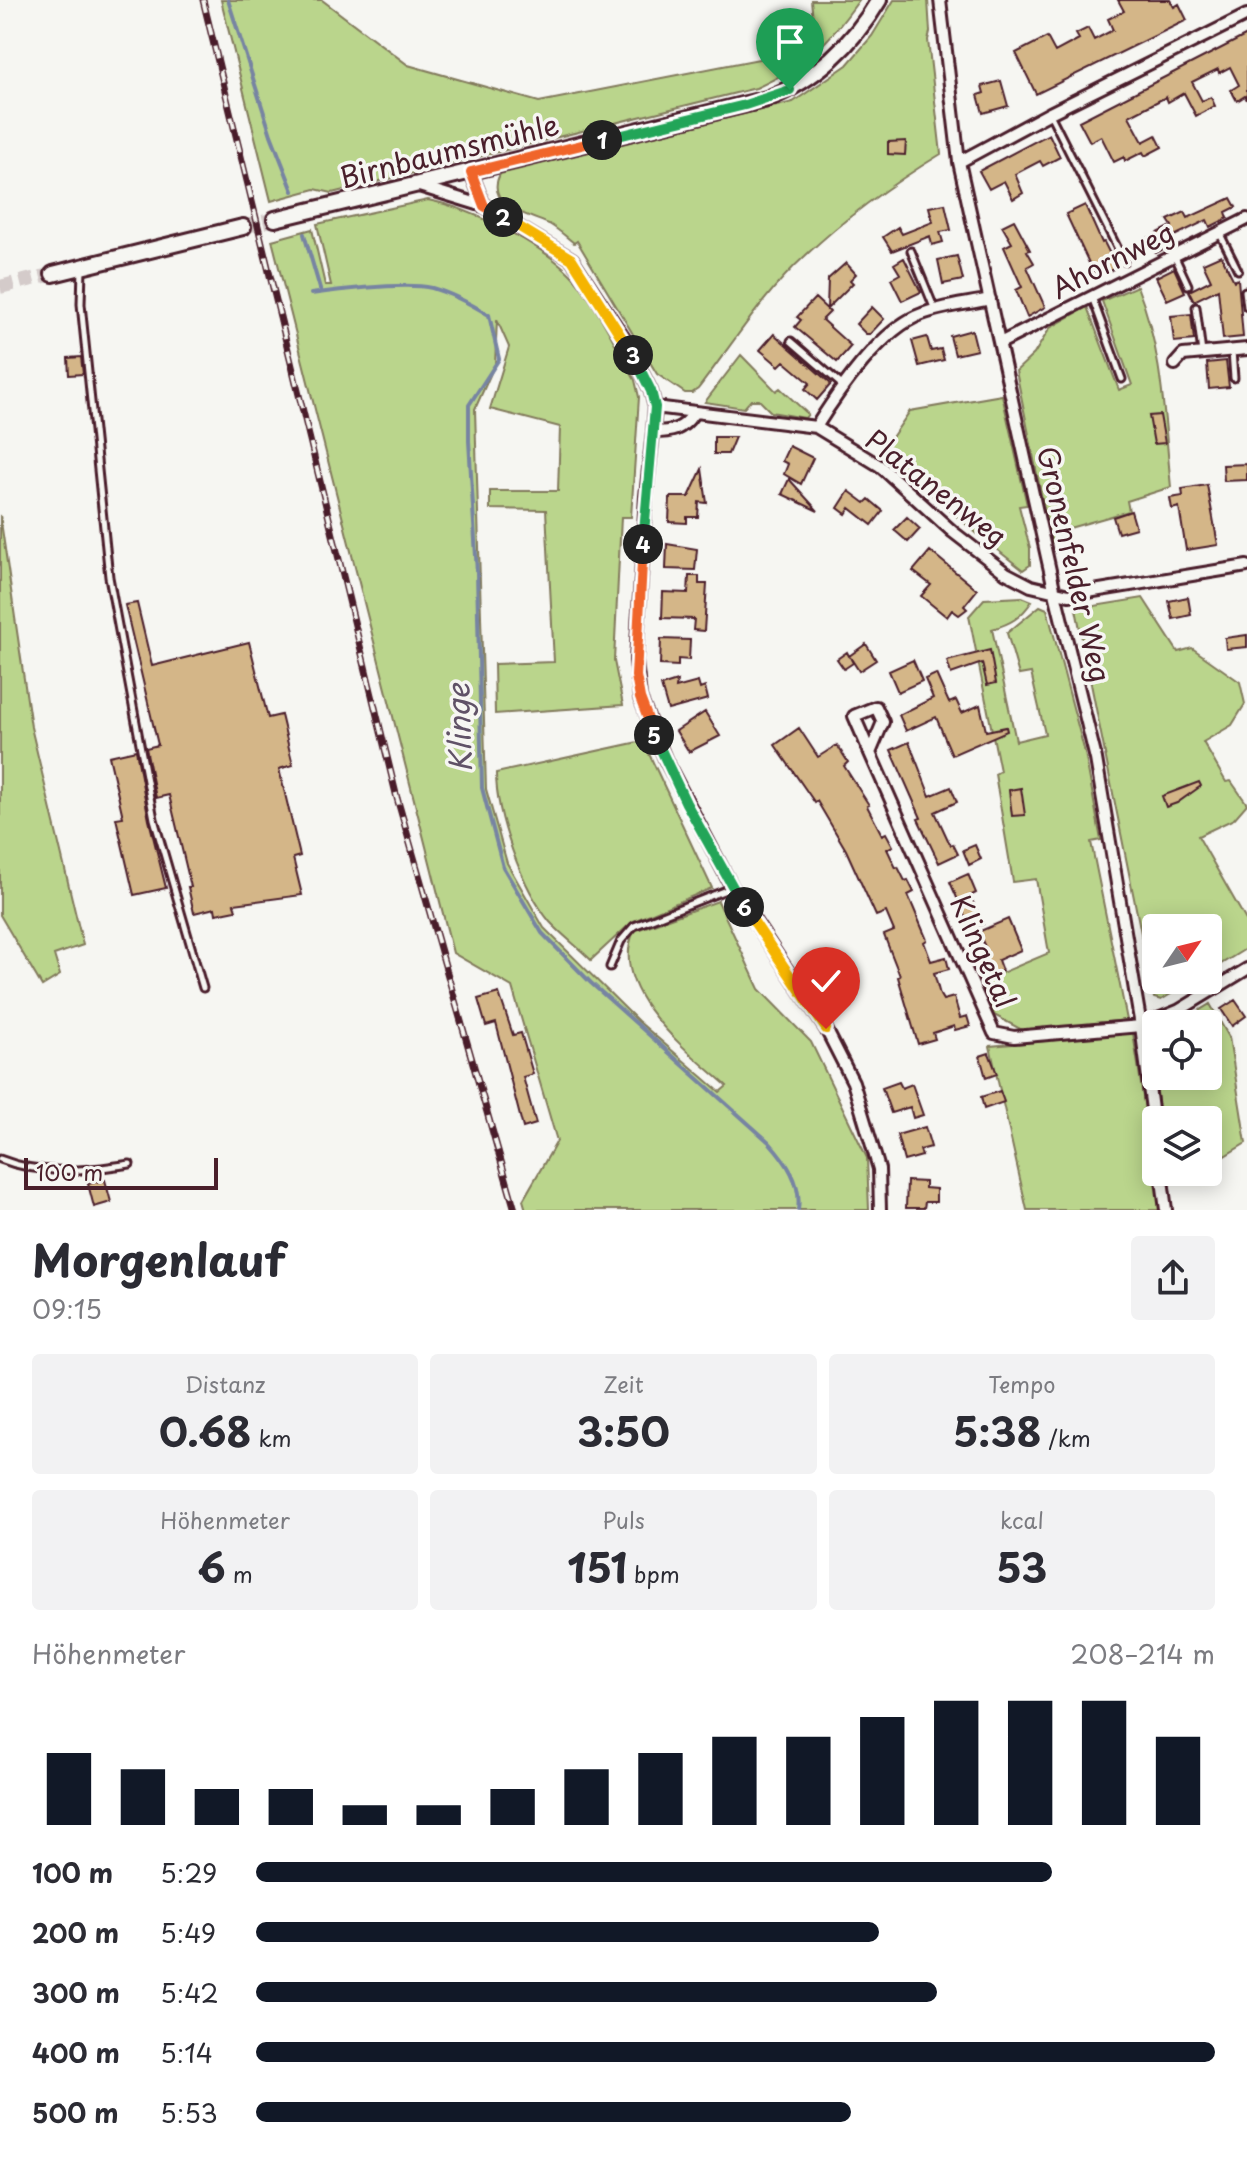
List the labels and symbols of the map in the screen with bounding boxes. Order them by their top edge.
pin [756,8,824,90]
street label: Birnbaumsmühle [335,102,563,198]
pin: 1 [582,120,622,160]
pin: 2 [483,197,523,237]
street label: Ahornweg [1043,210,1181,308]
pin: 3 [613,335,653,375]
street label: Platanenweg [857,418,1017,556]
street label: Gronenfelder Weg [1027,442,1123,686]
pin: 4 [623,524,663,564]
water label: Klinge [434,681,482,773]
pin: 5 [634,715,674,755]
pin: 6 [724,887,764,927]
street label: Klingetal [940,888,1028,1014]
north arrow [1142,914,1222,994]
pin [792,947,860,1029]
scale bar [24,1154,218,1190]

